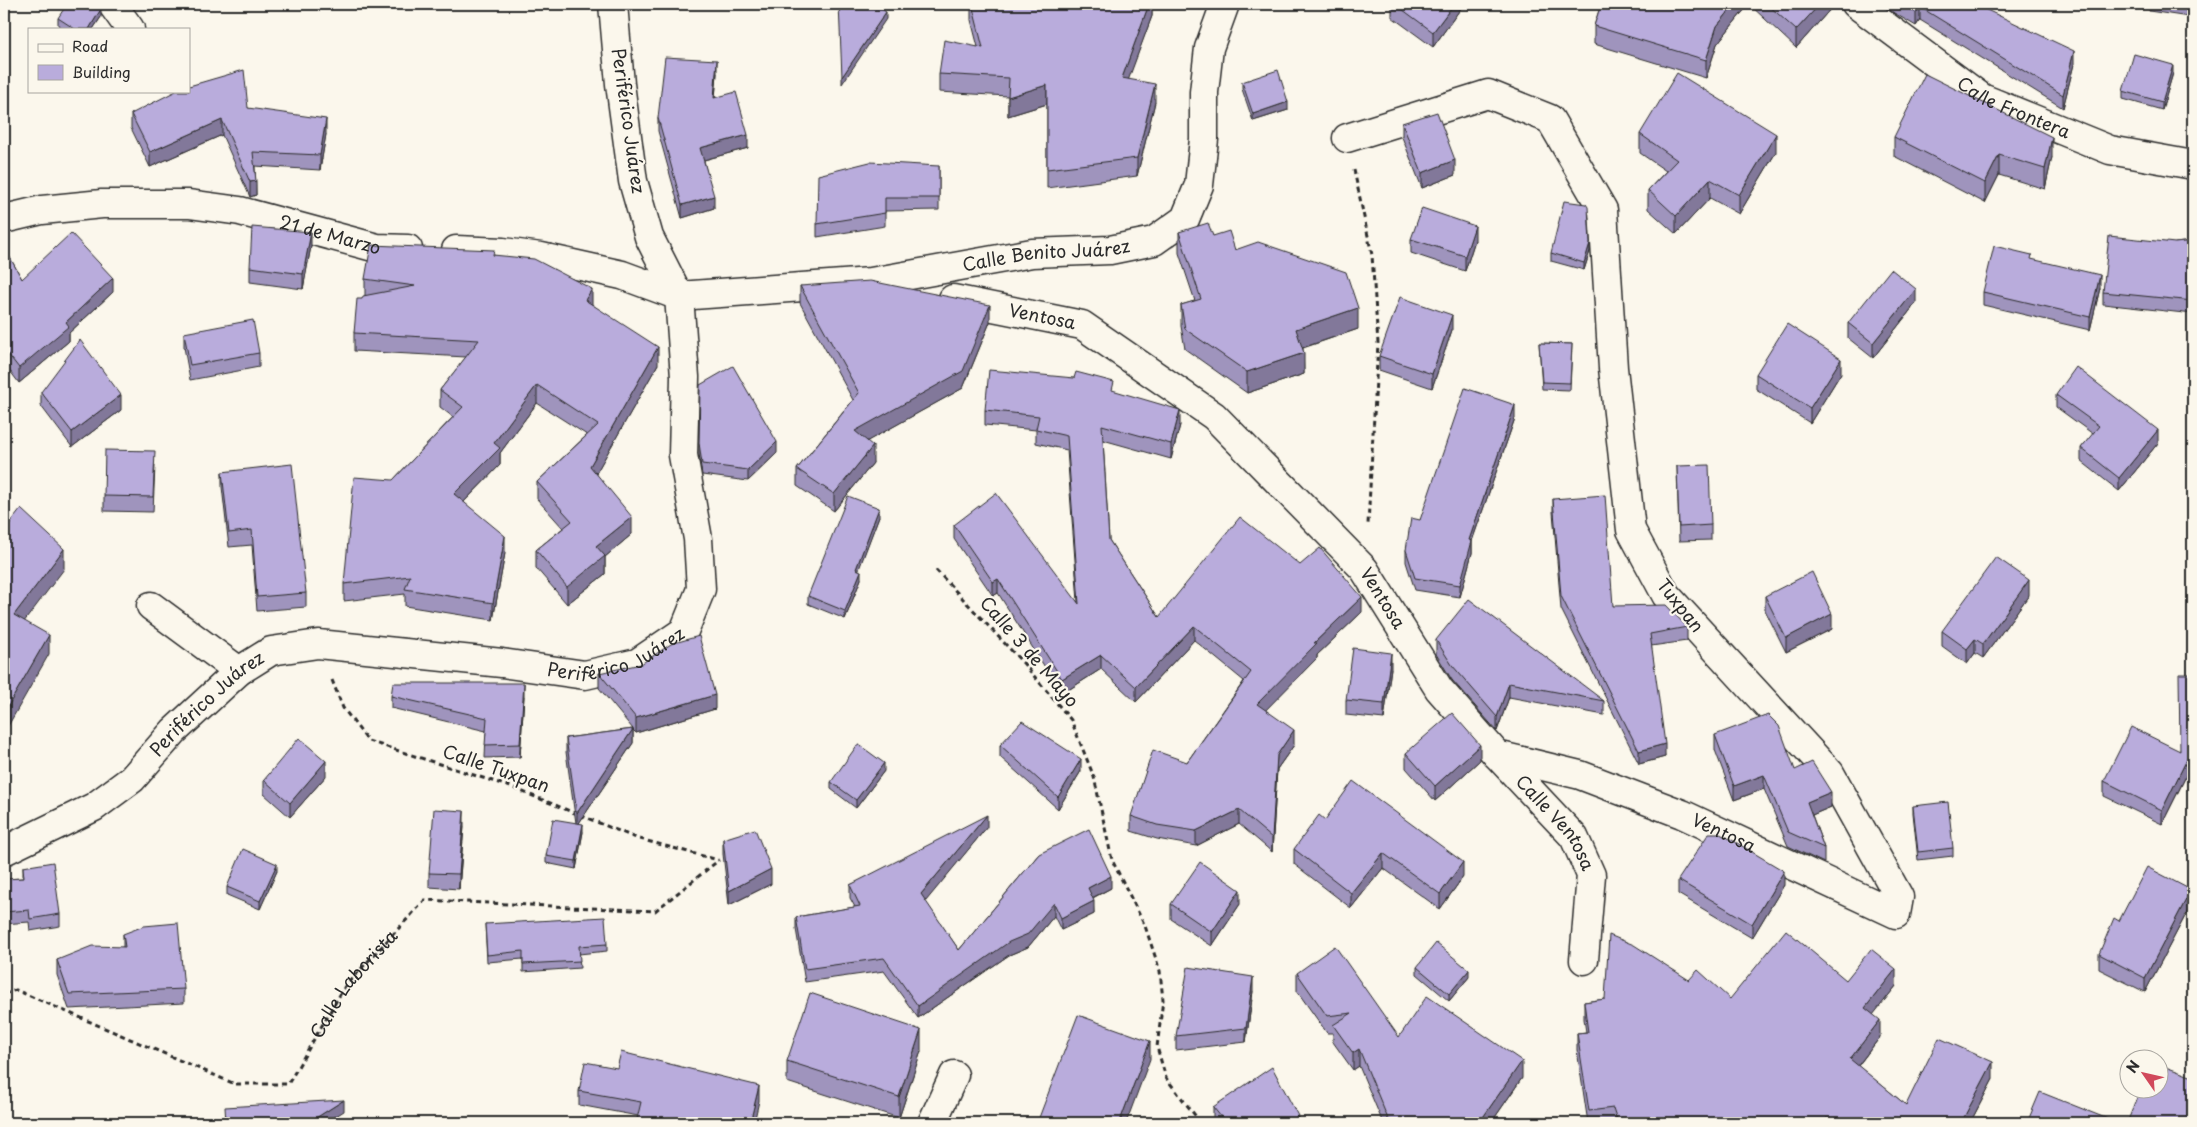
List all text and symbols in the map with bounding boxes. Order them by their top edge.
legend [28,28,190,92]
text: Road [72,34,108,57]
street label: Periférico Juárez [606,46,653,196]
text: Building [72,60,131,83]
street label: Calle Frontera [1952,69,2075,145]
street label: 21 de Marzo [277,207,384,260]
street label: Calle Benito Juárez [960,231,1133,277]
street label: Ventosa [1007,296,1079,336]
street label: Ventosa [1354,562,1414,634]
street label: Tuxpan [1651,572,1711,638]
street label: Calle 3 de Mayo [974,589,1086,713]
street label: Periférico Juárez [546,619,690,688]
street label: Periférico Juárez [143,643,269,762]
street label: Calle Tuxpan [439,737,554,798]
street label: Calle Ventosa [1510,768,1603,875]
street label: Ventosa [1688,805,1761,859]
street label: Calle Laborista [302,922,404,1043]
north arrow [2120,1050,2170,1100]
text: N [2121,1056,2145,1077]

